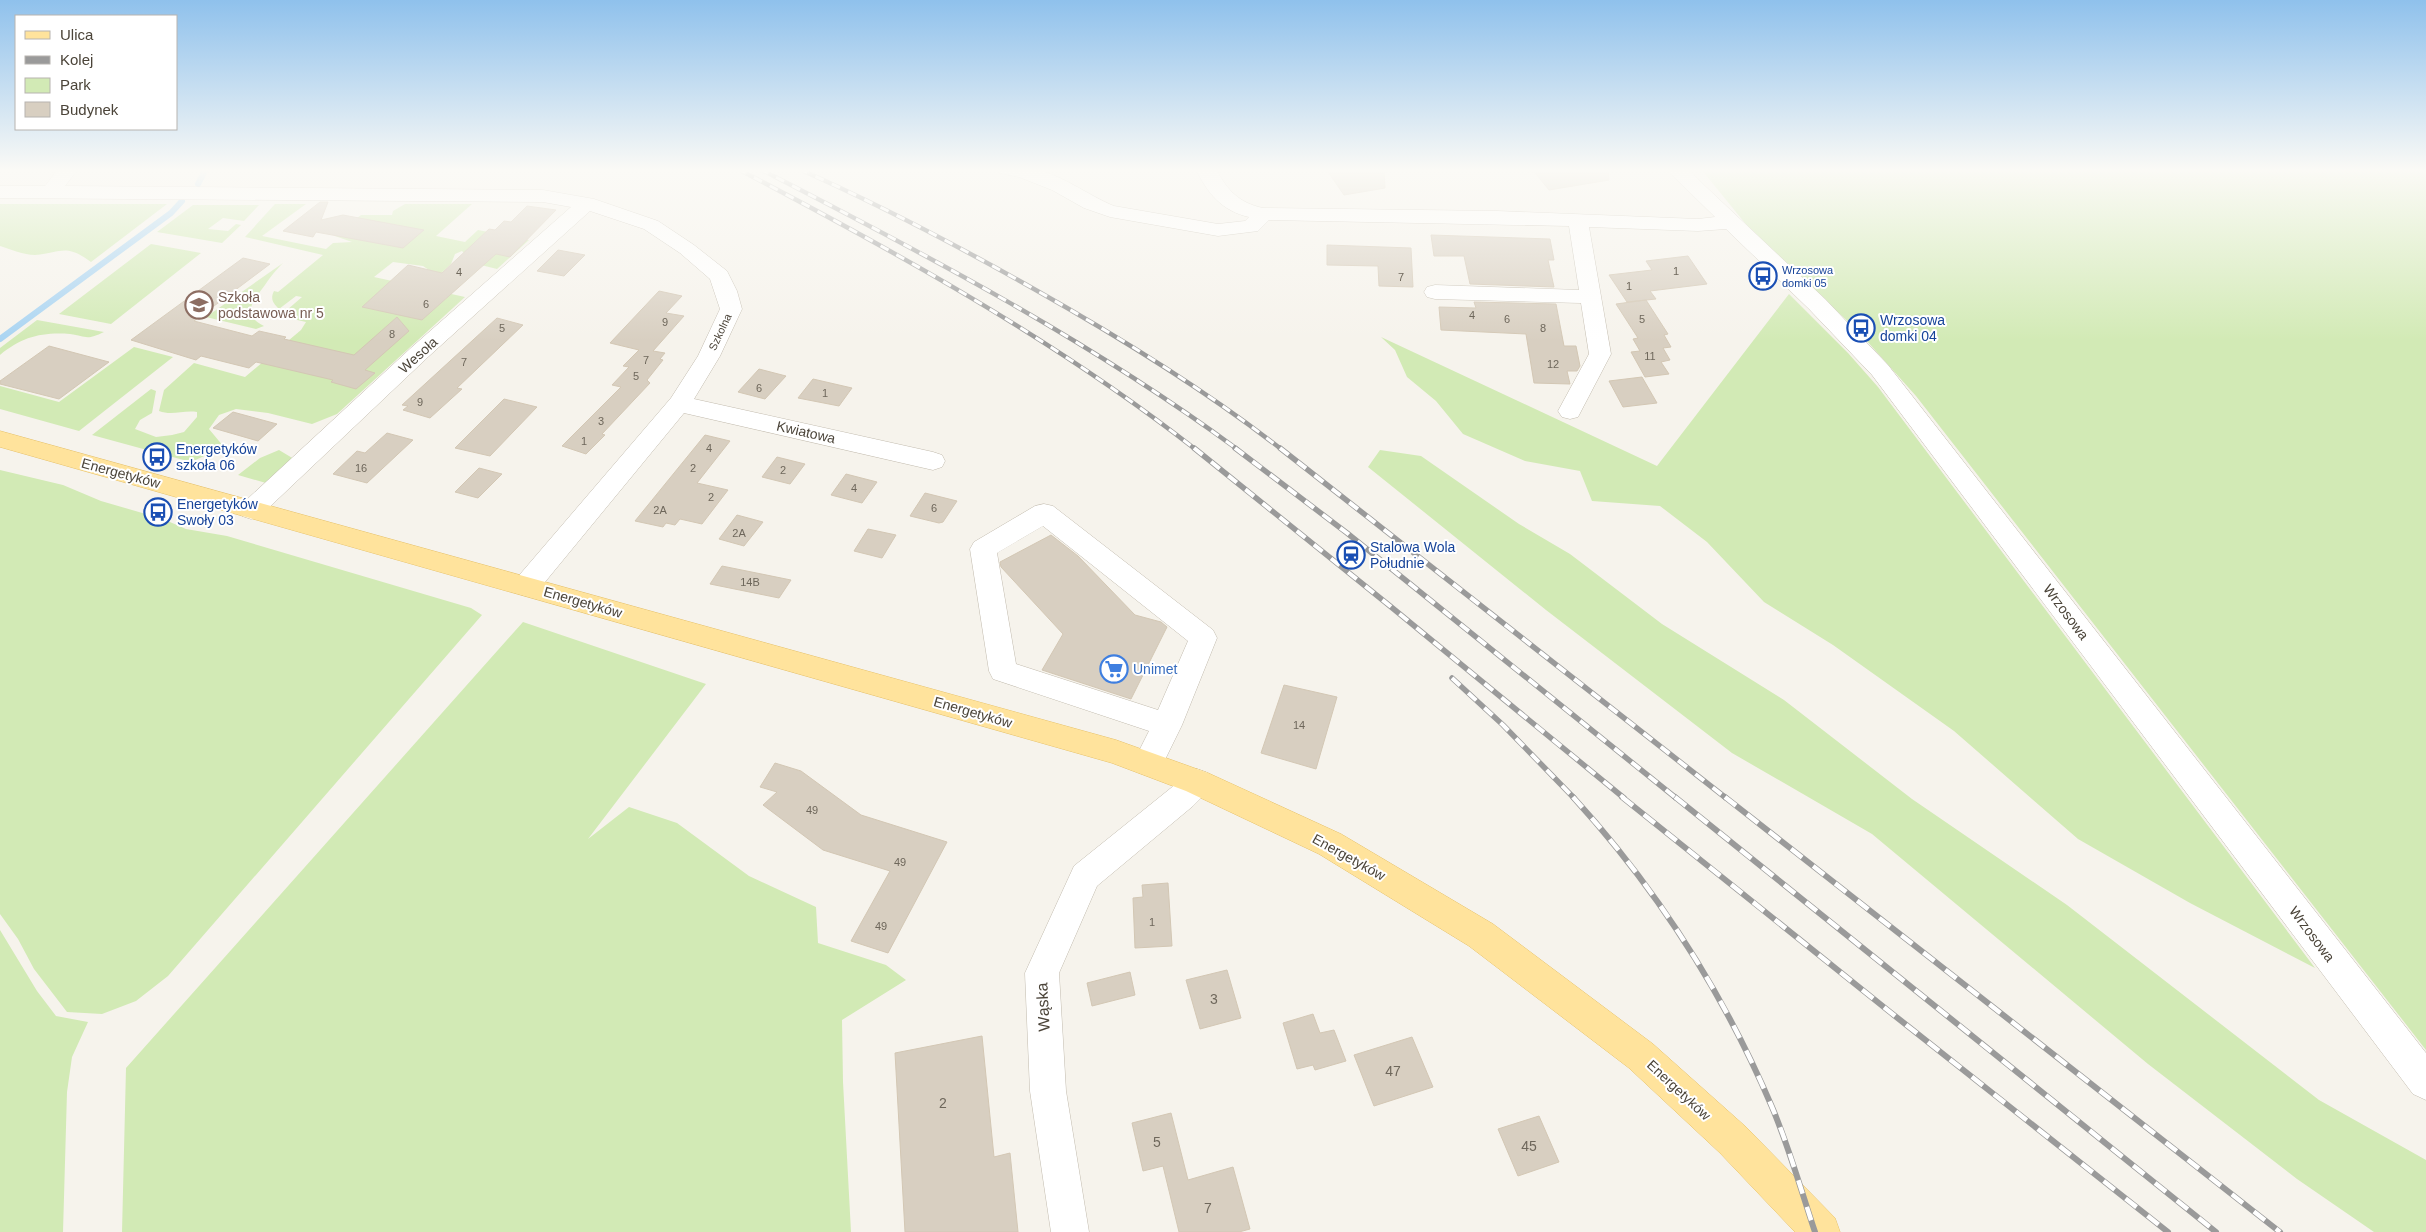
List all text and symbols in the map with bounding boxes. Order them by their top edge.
legend [15,15,178,130]
text: Ulica [60,26,94,43]
text: Kolej [60,51,93,68]
text: Park [60,76,91,93]
text: Budynek [60,101,119,118]
bus stop icon: Wrzosowa domki 05 [1748,261,1778,291]
place label: Wrzosowa domki 05 [1782,264,1834,289]
house number: 1 [1673,265,1679,277]
house number: 4 [456,266,462,278]
house number: 7 [1398,271,1404,283]
house number: 1 [1626,280,1632,292]
place label: Szkoła podstawowa nr 5 [218,289,324,321]
school or university icon: Szkoła podstawowa nr 5 [184,290,214,320]
house number: 6 [423,298,429,310]
house number: 4 [1469,309,1475,321]
street label: Szkolna [706,311,734,352]
place label: Wrzosowa domki 04 [1880,312,1945,344]
house number: 6 [1504,313,1510,325]
house number: 5 [1639,313,1645,325]
bus stop icon: Wrzosowa domki 04 [1846,313,1876,343]
house number: 9 [662,316,668,328]
house number: 5 [499,322,505,334]
house number: 8 [1540,322,1546,334]
house number: 8 [389,328,395,340]
street label: Wesoła [395,333,441,376]
house number: 11 [1644,350,1656,362]
house number: 7 [643,354,649,366]
house number: 7 [461,356,467,368]
house number: 12 [1547,358,1559,370]
house number: 5 [633,370,639,382]
house number: 6 [756,382,762,394]
house number: 1 [822,387,828,399]
house number: 9 [417,396,423,408]
house number: 3 [598,415,604,427]
street label: Kwiatowa [775,417,837,447]
house number: 1 [581,435,587,447]
place label: Energetyków szkoła 06 [176,441,258,473]
bus stop icon: Energetyków szkoła 06 [142,442,172,472]
house number: 4 [706,442,712,454]
street label: Energetyków [80,455,163,491]
house number: 16 [355,462,367,474]
house number: 2 [690,462,696,474]
house number: 2 [780,464,786,476]
house number: 4 [851,482,857,494]
house number: 2 [708,491,714,503]
place label: Energetyków Swoły 03 [177,496,259,528]
bus stop icon: Energetyków Swoły 03 [143,497,173,527]
house number: 6 [931,502,937,514]
house number: 2A [653,504,667,516]
house number: 2A [732,527,746,539]
place label: Stalowa Wola Południe [1370,539,1456,571]
station icon: Stalowa Wola Południe [1336,540,1366,570]
house number: 14B [740,576,760,588]
street label: Wrzosowa [2040,581,2092,643]
street label: Energetyków [542,583,625,621]
supermarket icon: Unimet [1099,654,1129,684]
place label: Unimet [1133,661,1177,677]
street label: Energetyków [932,693,1015,731]
house number: 14 [1293,719,1305,731]
house number: 49 [806,804,818,816]
street label: Energetyków [1310,830,1389,884]
house number: 49 [894,856,906,868]
street label: Wrzosowa [2286,903,2338,965]
house number: 1 [1149,916,1155,928]
house number: 49 [875,920,887,932]
street label: Wąska [1033,982,1053,1032]
house number: 3 [1210,991,1218,1007]
street label: Energetyków [1644,1057,1715,1124]
house number: 47 [1385,1063,1401,1079]
house number: 2 [939,1095,947,1111]
house number: 5 [1153,1134,1161,1150]
house number: 45 [1521,1138,1537,1154]
house number: 7 [1204,1200,1212,1216]

